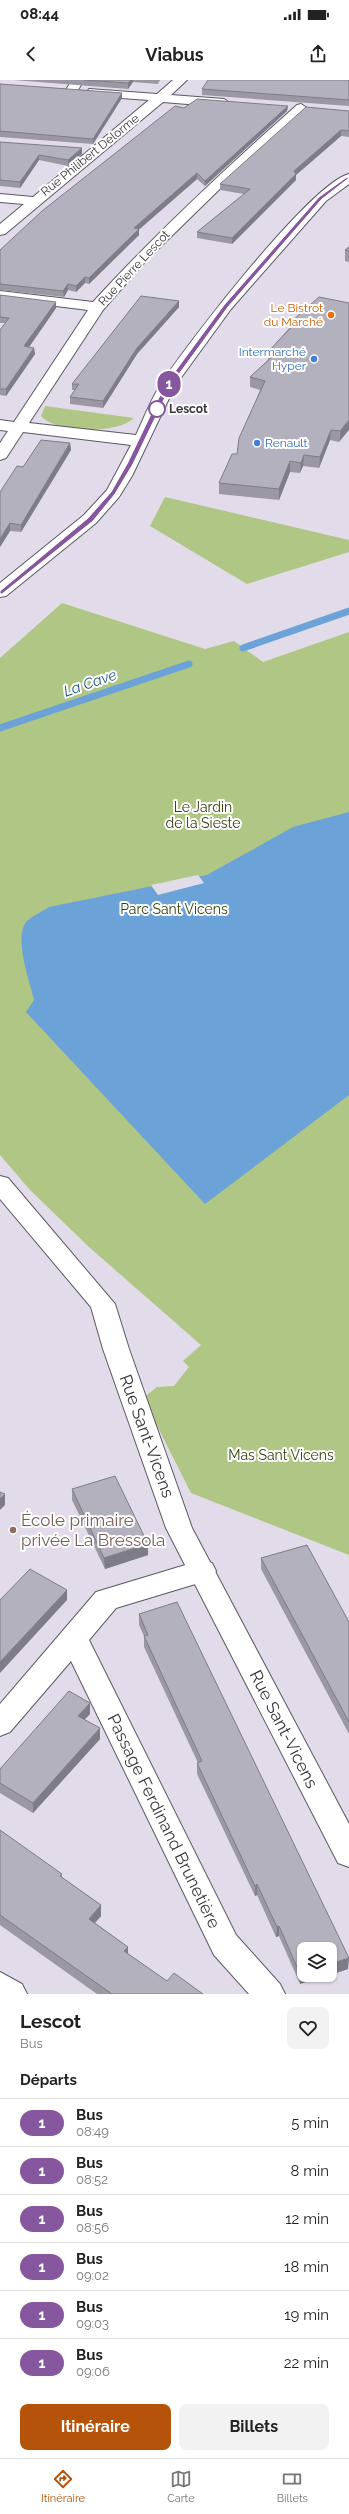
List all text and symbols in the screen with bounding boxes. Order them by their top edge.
text: 08:44 [20,5,59,23]
icon: back [20,43,42,65]
icon: share [307,43,329,65]
text: Viabus [145,44,204,65]
street label: Rue Philibert Delorme [38,111,142,199]
street label: Rue Pierre Lescot [96,227,172,309]
place label: Le Bistrot du Marché [264,301,323,329]
marker: Le Bistrot du Marché [326,310,336,320]
place label: Intermarché Hyper [239,345,307,373]
marker: Intermarché Hyper [309,354,319,364]
line badge: 1 [156,371,182,397]
text: 1 [166,376,172,392]
marker: Lescot [148,400,166,418]
place label: Lescot [169,402,208,416]
place label: Renault [265,436,308,450]
marker: Renault [252,438,262,448]
water label: La Cave [61,666,119,700]
park label: Le Jardin de la Sieste [166,799,240,831]
park label: Parc Sant Vicens [120,901,228,917]
street label: Rue Sant-Vicens [115,1372,179,1500]
park label: Mas Sant Vicens [228,1447,334,1463]
place label: École primaire privée La Bressola [21,1510,165,1550]
marker: École primaire privée La Bressola [8,1525,18,1535]
street label: Rue Sant-Vicens [246,1667,322,1791]
street label: Passage Ferdinand Brunetière [103,1711,225,1931]
map controls [297,1942,337,1982]
button: layers [297,1942,337,1982]
button: heart [287,2007,329,2049]
text: Lescot [20,2010,81,2032]
text: Bus [20,2036,43,2051]
text: Départs [20,2071,77,2089]
text: Bus [76,2106,103,2124]
text: 5 min [291,2114,329,2132]
text: 1 [39,2115,45,2131]
text: 08:49 [76,2124,109,2139]
text: Bus [76,2154,103,2172]
text: 8 min [290,2162,329,2180]
text: 1 [39,2163,45,2179]
text: 08:52 [76,2172,108,2187]
text: Bus [76,2202,103,2220]
text: 12 min [285,2210,329,2228]
text: 1 [39,2211,45,2227]
text: 08:56 [76,2220,109,2235]
text: Bus [76,2250,103,2268]
text: 18 min [284,2258,329,2276]
text: 1 [39,2259,45,2275]
text: 09:02 [76,2268,109,2283]
text: Bus [76,2298,103,2316]
text: 19 min [284,2306,329,2324]
text: 1 [39,2307,45,2323]
text: 09:03 [76,2316,109,2331]
text: Bus [76,2346,103,2364]
text: 22 min [284,2354,329,2372]
text: 1 [39,2355,45,2371]
text: 09:06 [76,2364,110,2379]
button: Itinéraire [20,2404,171,2450]
button: Billets [179,2404,329,2450]
tab: Itinéraire [41,2468,85,2505]
tab: Carte [167,2468,195,2505]
tab: Billets [277,2468,308,2505]

